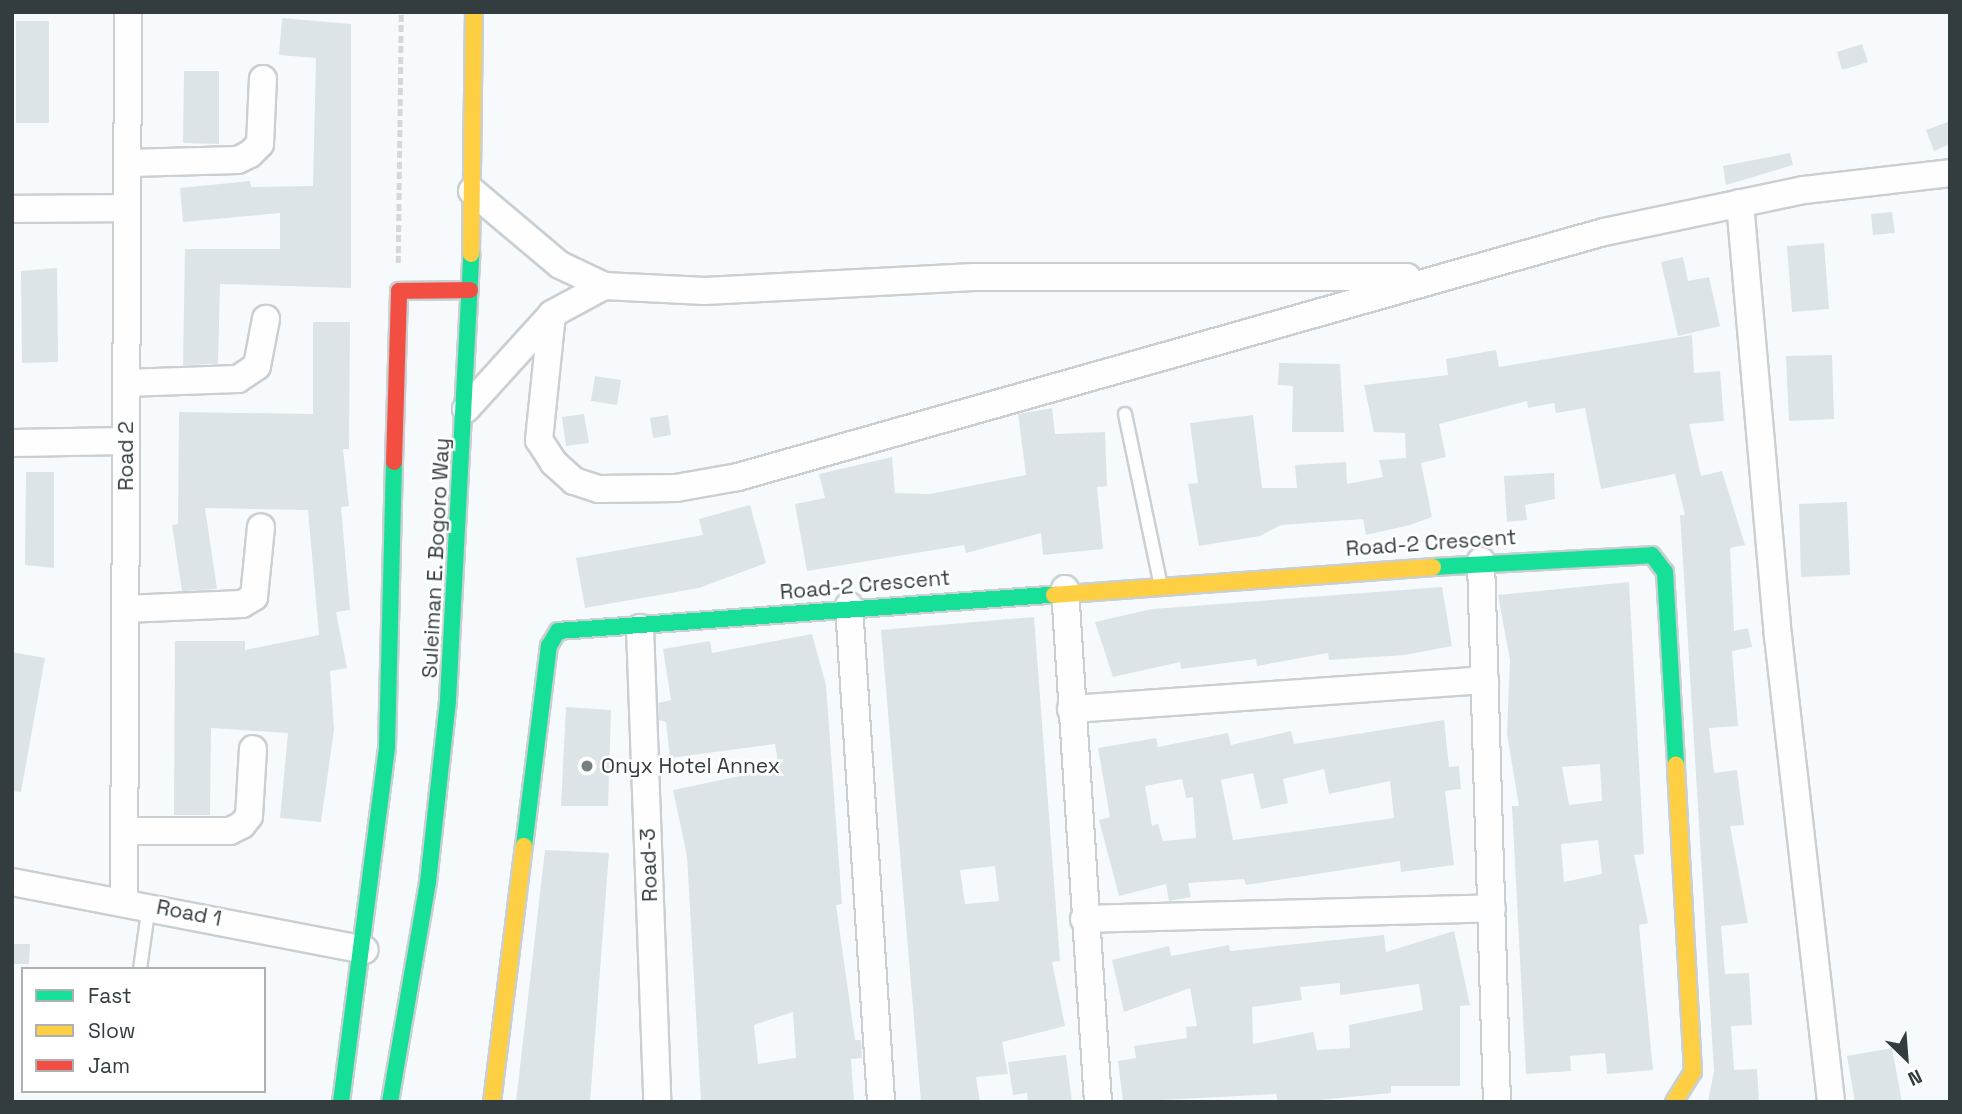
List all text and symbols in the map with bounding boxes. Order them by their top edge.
street label: Road 2 [113,421,139,491]
street label: Suleiman E. Bogoro Way [417,437,455,679]
street label: Road-2 Crescent [1345,524,1517,562]
street label: Road-2 Crescent [779,565,951,605]
place label: Onyx Hotel Annex [601,753,780,779]
marker: Onyx Hotel Annex [579,758,595,774]
street label: Road-3 [635,828,663,902]
street label: Road 1 [154,894,224,932]
legend [21,967,266,1093]
text: Fast [88,982,132,1009]
text: Slow [88,1017,136,1044]
north arrow [1871,1023,1941,1093]
text: Jam [88,1052,130,1079]
text: N [1904,1063,1926,1092]

